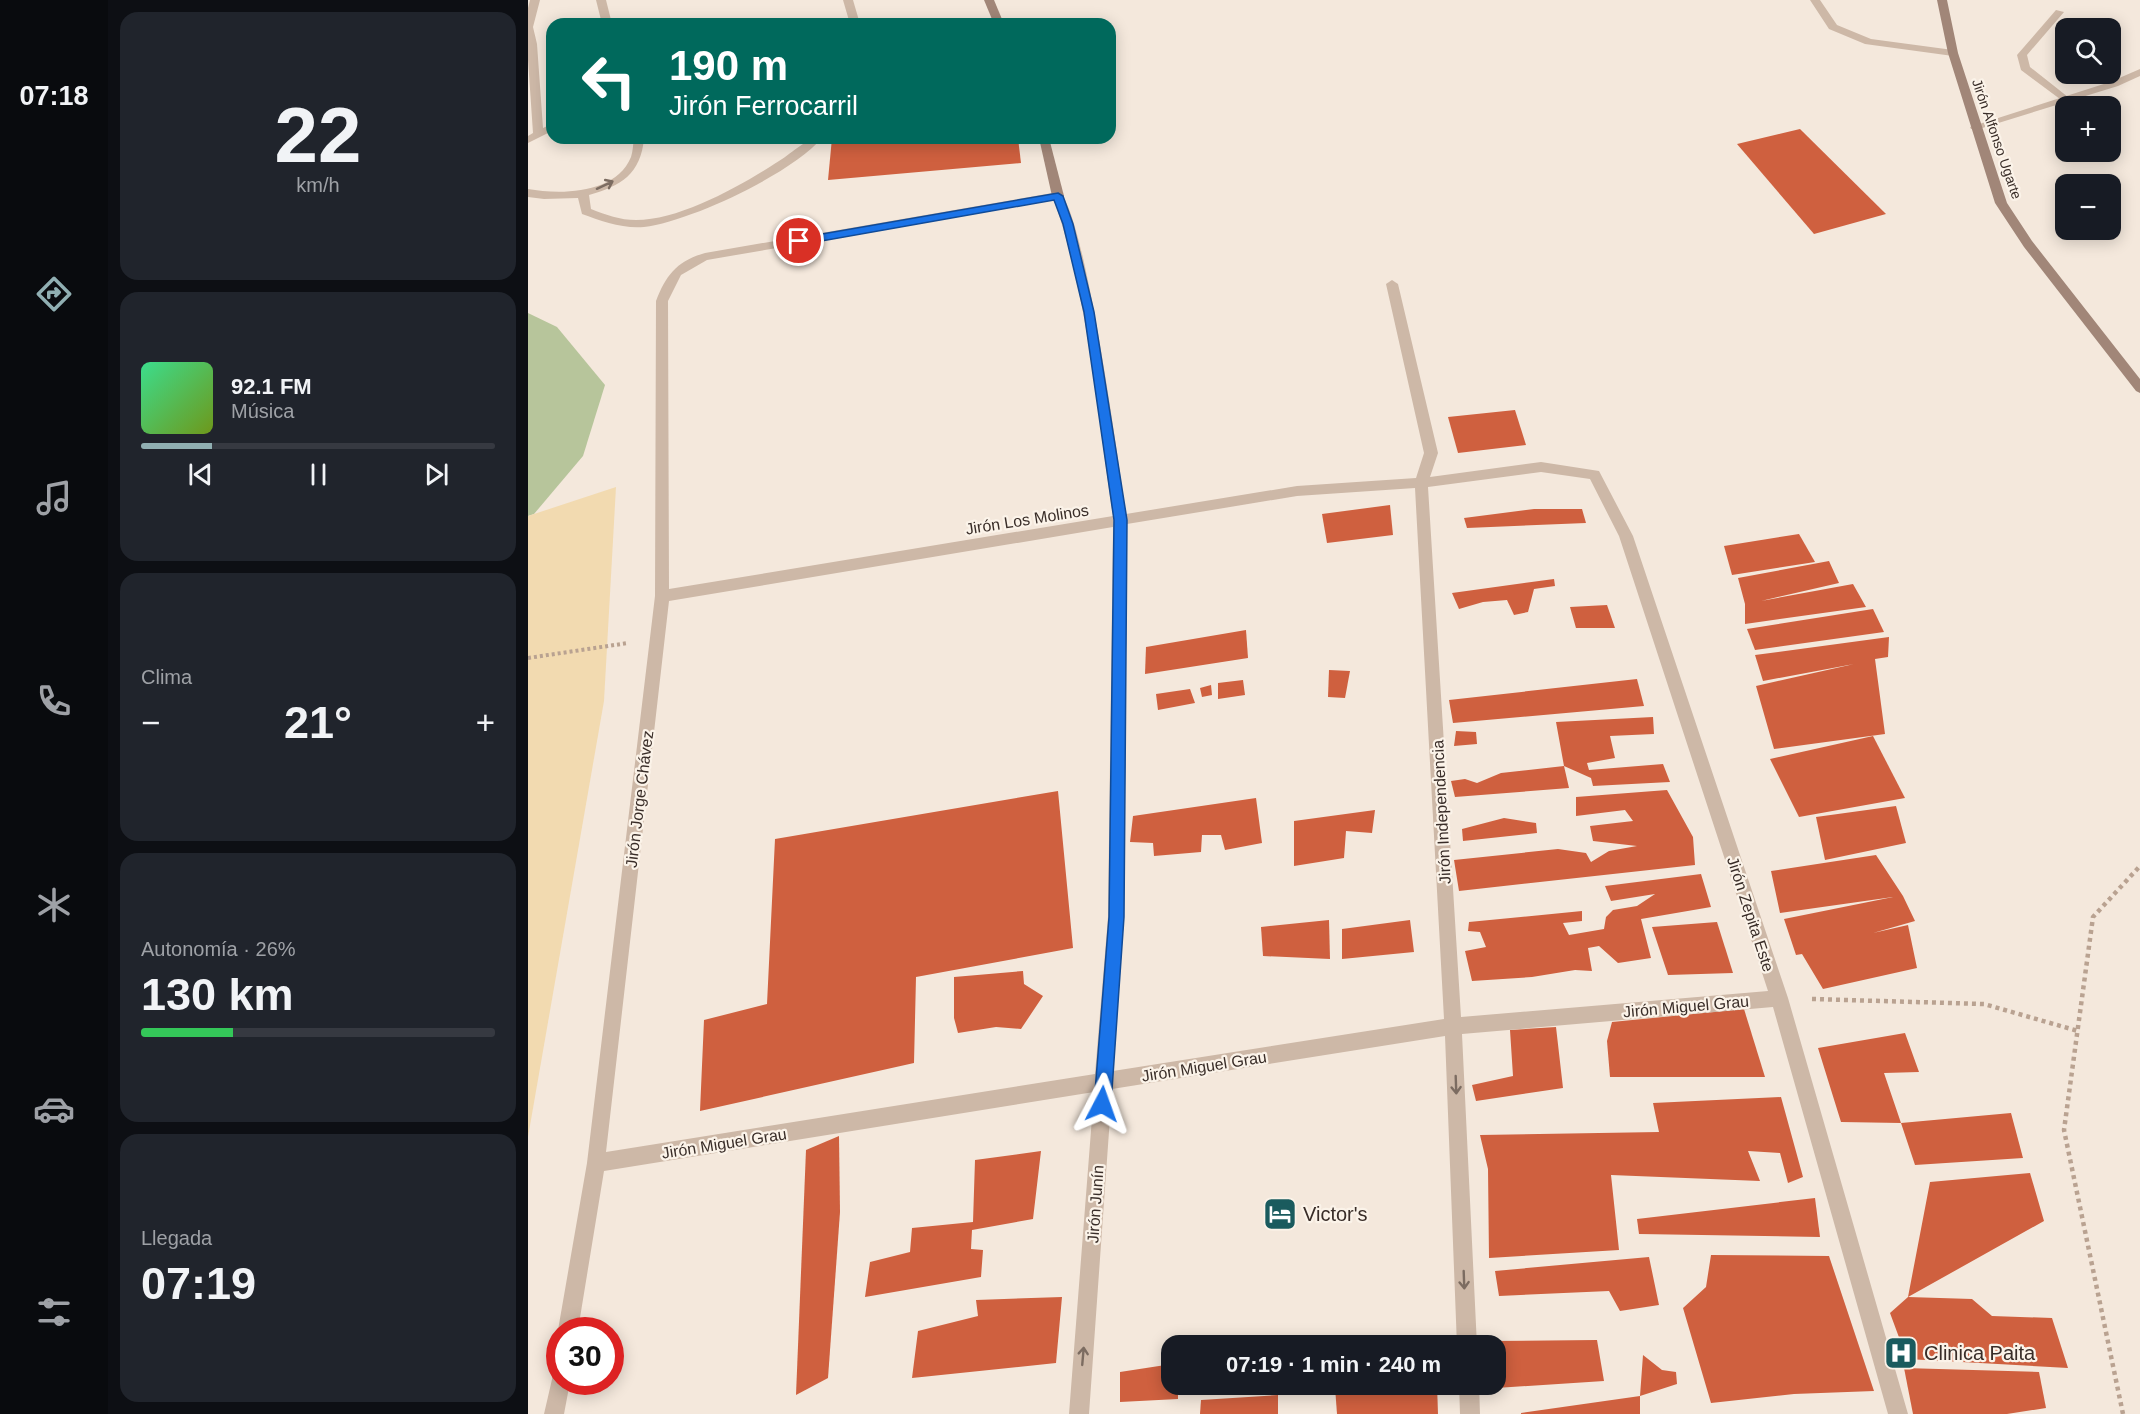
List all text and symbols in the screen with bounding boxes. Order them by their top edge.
map controls [2055,18,2121,240]
button: search [2055,18,2121,84]
icon: left [570,42,648,120]
text: 190 m [669,42,788,89]
street label: Jirón Alfonso Ugarte [1969,77,2025,201]
text: 07:18 [19,81,89,111]
text: 22 [275,91,361,179]
text: Jirón Ferrocarril [669,91,858,121]
button: + [2055,96,2121,162]
text: km/h [296,174,340,196]
button: − [2055,174,2121,240]
one-way arrow [595,178,613,190]
pin [773,215,824,266]
icon: arrive [782,224,815,257]
icon: directions [33,273,75,315]
text: 92.1 FM [231,374,312,399]
text: Música [231,400,294,422]
icon: previous [184,458,217,491]
icon: pause [302,458,335,491]
icon: next [420,458,453,491]
icon: music [33,477,75,519]
street label: Jirón Los Molinos [964,501,1090,538]
text: Clima [141,666,192,688]
icon: phone [33,680,75,722]
text: 21° [284,697,352,748]
text: − [141,704,160,741]
text: + [476,704,495,741]
street label: Jirón Jorge Chávez [623,730,656,869]
street label: Jirón Independencia [1429,739,1454,884]
street label: Jirón Zepita Este [1724,854,1777,974]
icon: climate [33,884,75,926]
text: Autonomía · 26% [141,938,296,960]
text: 130 km [141,969,294,1020]
street label: Jirón Miguel Grau [1622,993,1750,1020]
street label: Jirón Miguel Grau [1140,1048,1268,1085]
position arrow [1070,1072,1134,1136]
one-way arrow [1450,1074,1461,1094]
icon: car [33,1088,75,1130]
street label: Jirón Miguel Grau [660,1125,788,1162]
street label: Jirón Junín [1084,1164,1107,1244]
hotel icon: Victor's [1262,1196,1298,1232]
place label: Victor's [1303,1203,1368,1225]
text: Llegada [141,1227,212,1249]
text: 07:19 [141,1258,256,1309]
one-way arrow [1459,1269,1470,1289]
icon: filters [33,1291,75,1333]
speed limit sign: 30 [546,1317,624,1395]
hospital icon: Clinica Paita [1883,1335,1919,1371]
place label: Clinica Paita [1924,1342,2036,1364]
one-way arrow [1078,1346,1089,1366]
text: 07:19 · 1 min · 240 m [1226,1352,1441,1377]

